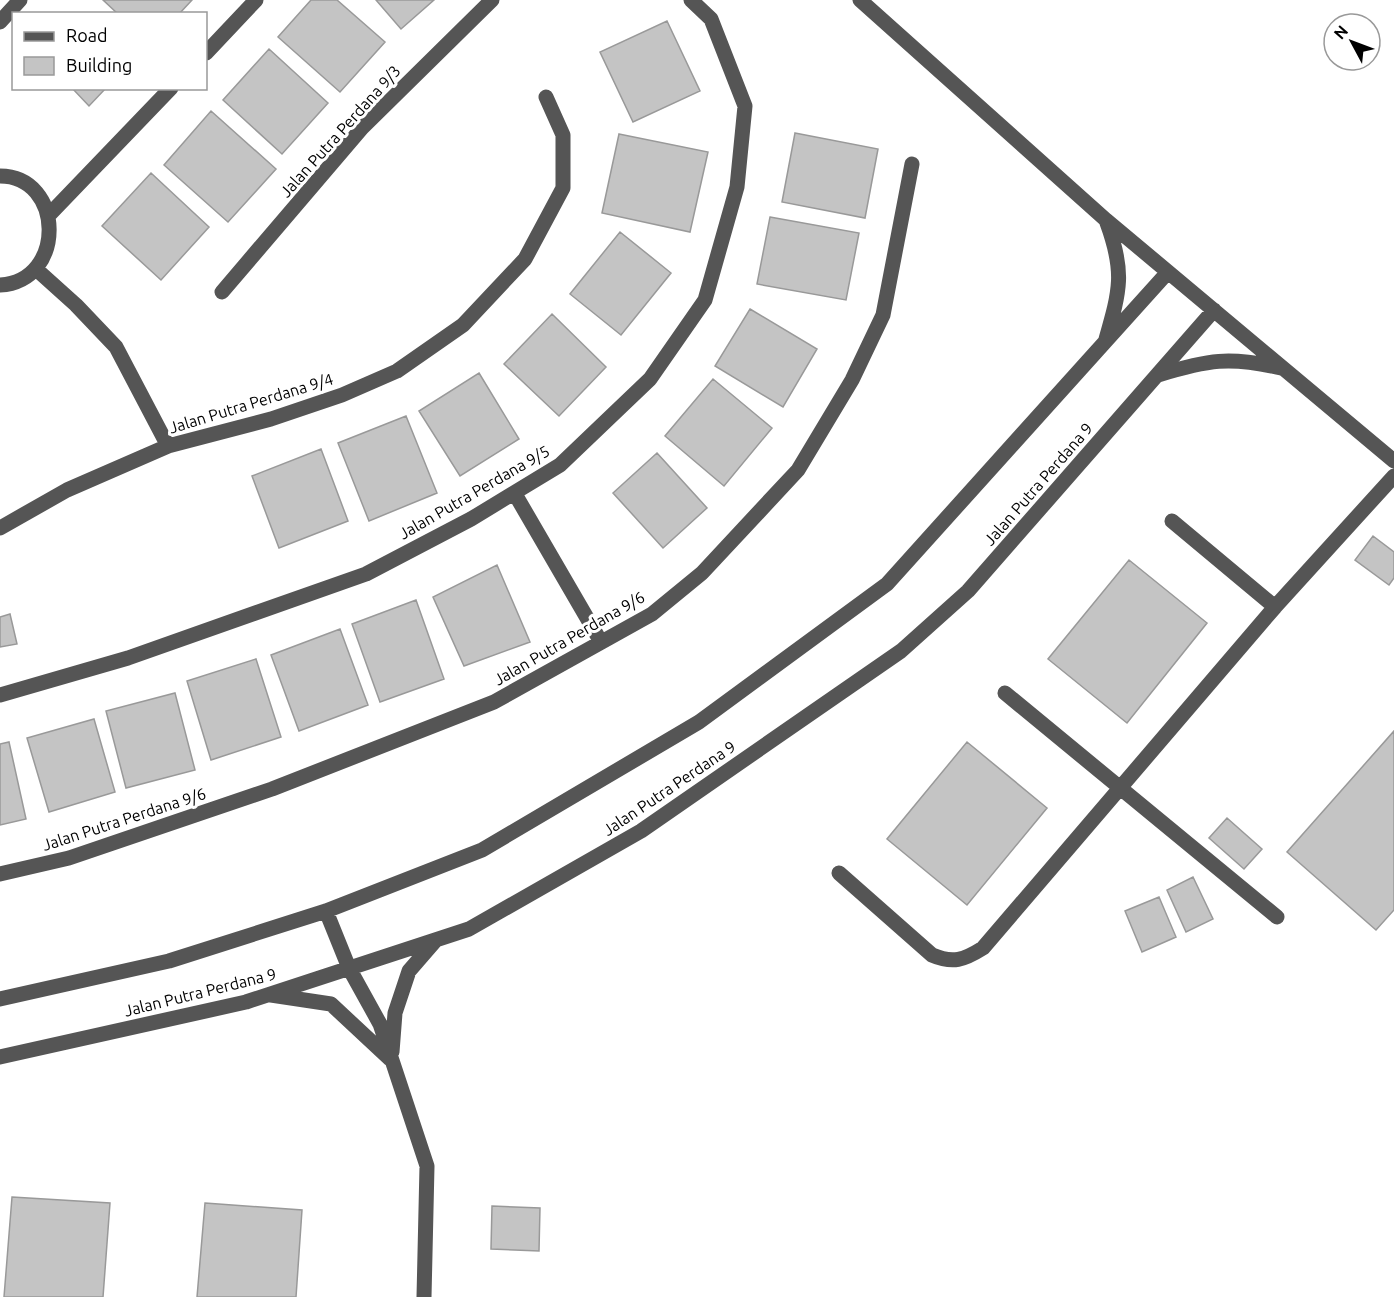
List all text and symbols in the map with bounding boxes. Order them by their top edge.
legend [12,12,207,90]
north arrow [1322,12,1382,72]
text: N [1330,22,1351,43]
text: Road [66,25,108,45]
text: Building [66,55,132,75]
street label: Jalan Putra Perdana 9/3 [276,61,404,201]
street label: Jalan Putra Perdana 9/4 [167,369,335,437]
street label: Jalan Putra Perdana 9 [980,419,1096,549]
street label: Jalan Putra Perdana 9/5 [395,441,553,543]
street label: Jalan Putra Perdana 9/6 [490,587,648,689]
street label: Jalan Putra Perdana 9 [599,737,739,839]
street label: Jalan Putra Perdana 9/6 [40,784,208,854]
street label: Jalan Putra Perdana 9 [122,964,278,1020]

